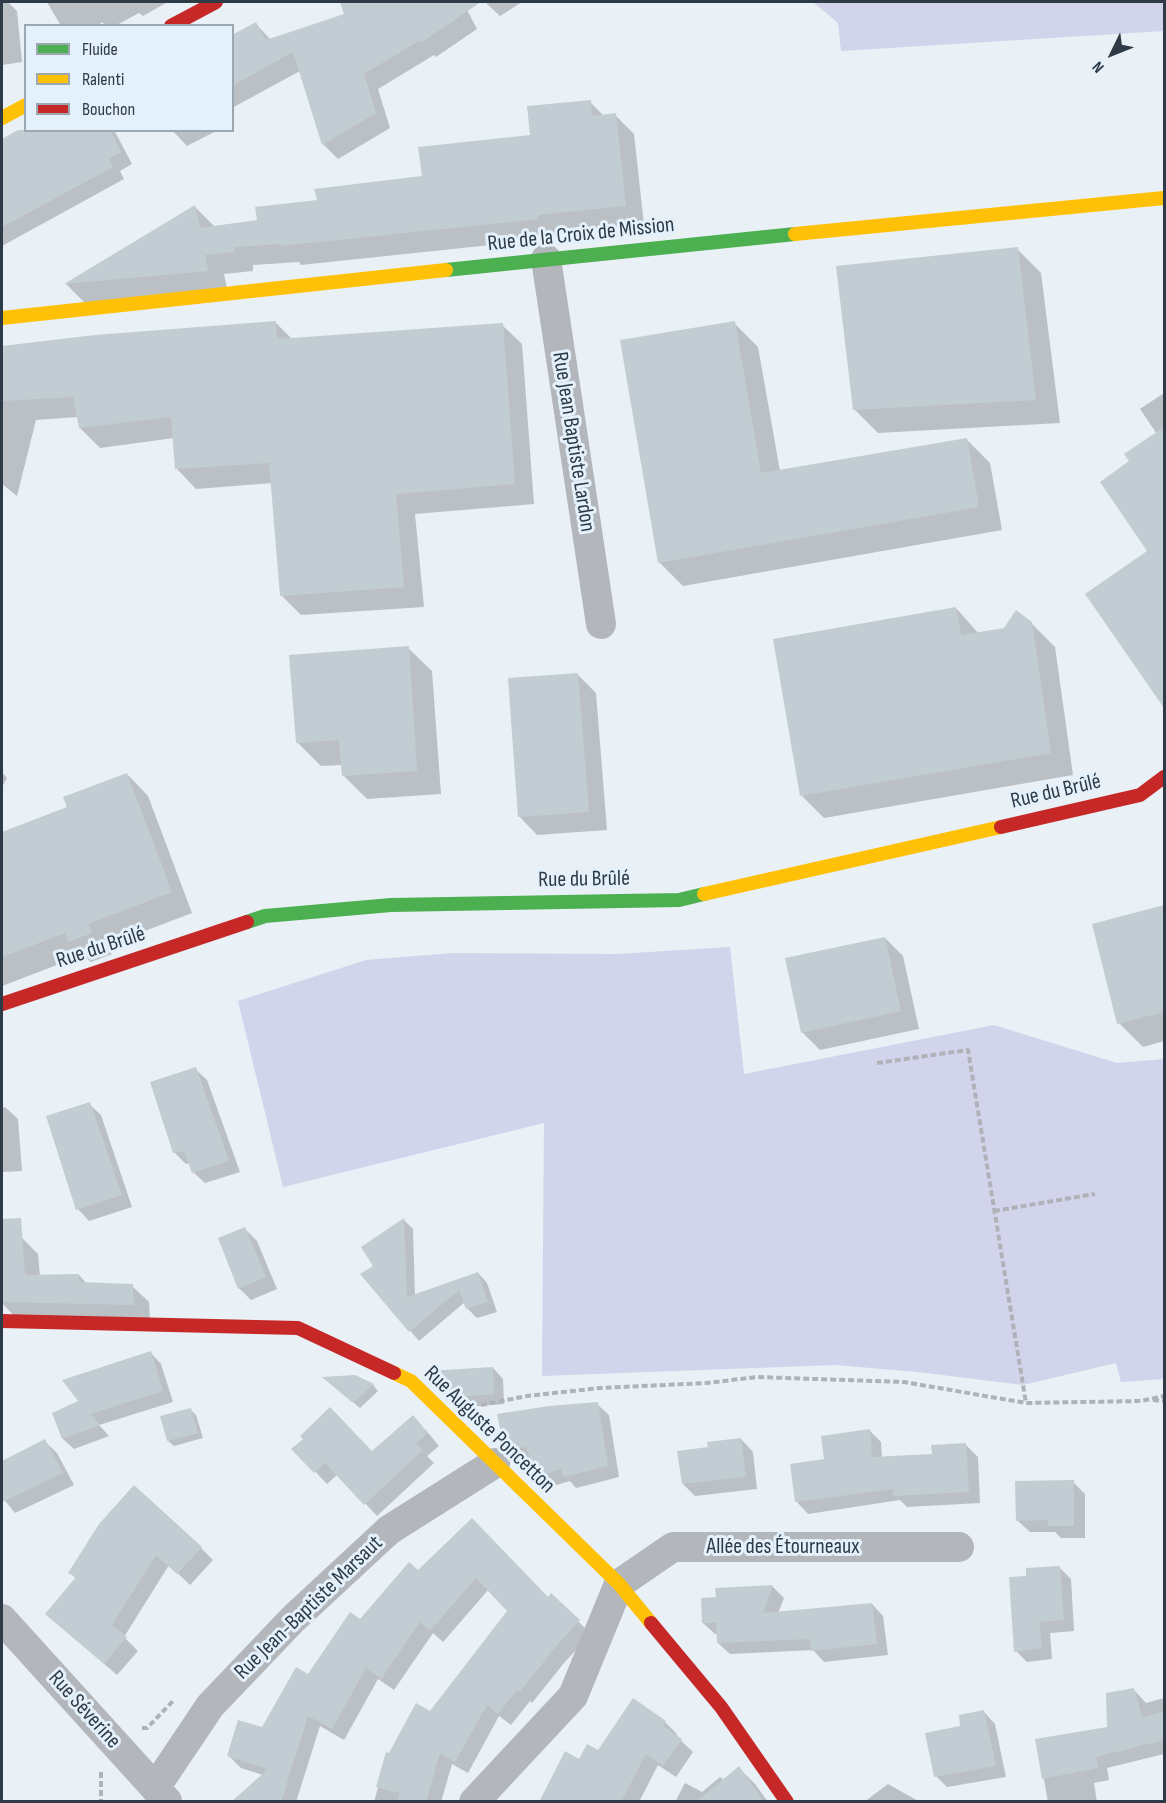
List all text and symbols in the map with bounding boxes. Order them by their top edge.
legend [24,24,234,132]
north arrow [1082,24,1142,84]
text: Fluide [82,39,118,60]
text: N [1089,57,1108,76]
text: Ralenti [82,69,124,90]
text: Bouchon [82,99,135,120]
street label: Rue de la Croix de Mission [486,212,676,258]
street label: Rue Jean Baptiste Lardon [546,350,600,534]
street label: Rue du Brûlé [1008,769,1104,815]
street label: Rue du Brûlé [538,866,630,894]
street label: Rue du Brûlé [53,921,149,975]
street label: Rue Auguste Poncetton [418,1361,560,1499]
street label: Rue Jean-Baptiste Marsaut [229,1531,389,1685]
street label: Allée des Étourneaux [707,1534,859,1560]
street label: Rue Séverine [42,1666,126,1754]

